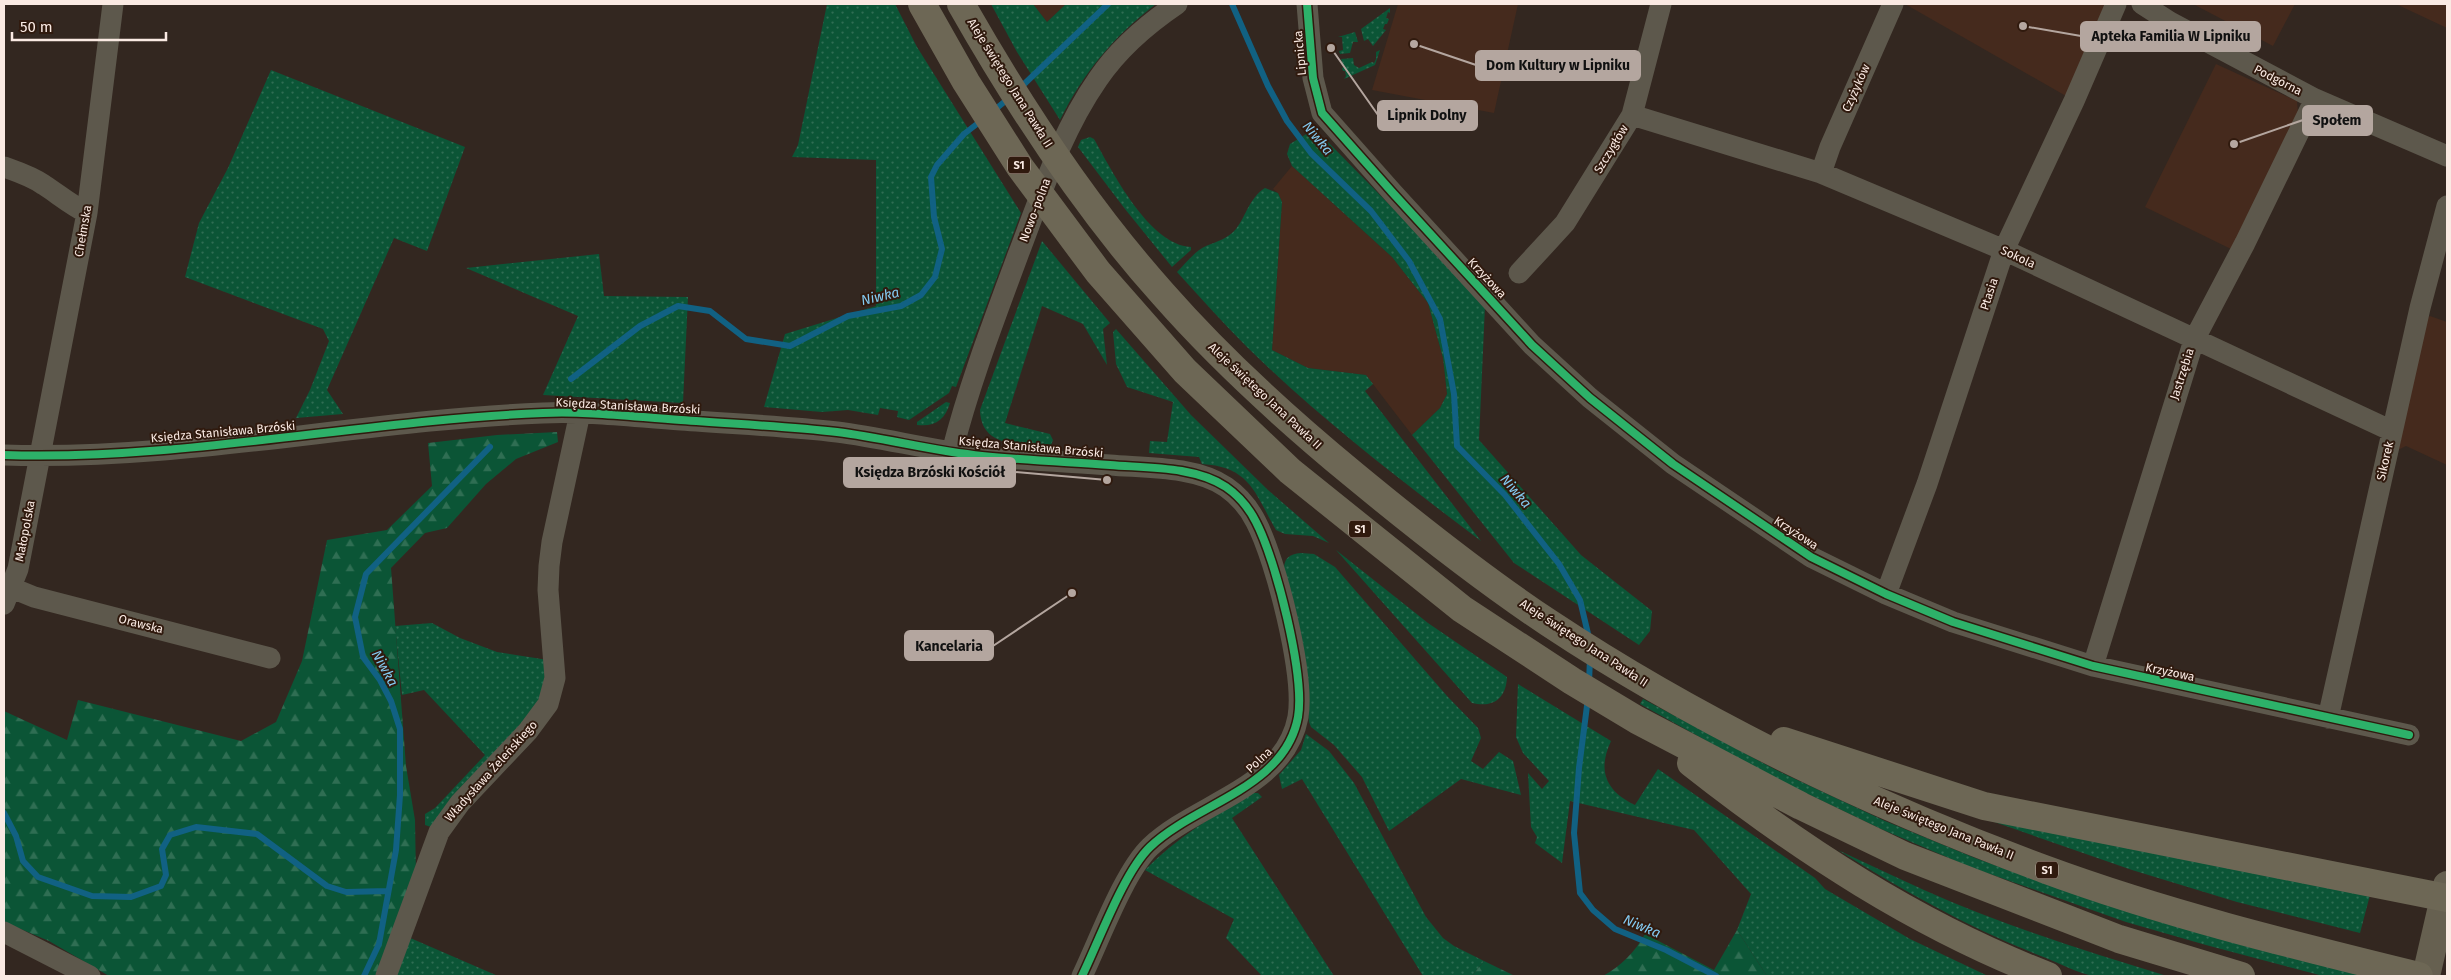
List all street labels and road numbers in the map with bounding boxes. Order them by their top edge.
street label: Aleje świętego Jana Pawła II [964,16,1056,150]
street label: Lipnicka [1291,30,1309,76]
street label: Czyżyków [1839,62,1873,114]
street label: Podgórna [2252,62,2304,98]
street label: Szczygłów [1591,122,1631,176]
road number: S1 [1008,156,1030,174]
street label: Nowo-polna [1016,176,1054,244]
street label: Chełmska [72,204,94,258]
street label: Sokola [1998,243,2038,271]
street label: Krzyżowa [1465,255,1509,301]
street label: Ptasia [1977,276,2001,312]
street label: Aleje świętego Jana Pawła II [1206,340,1324,452]
street label: Jastrzębia [2167,347,2197,401]
street label: Księdza Stanisława Brzóski [555,395,701,417]
street label: Księdza Stanisława Brzóski [150,419,296,445]
street label: Księdza Stanisława Brzóski [958,434,1104,460]
street label: Sikorek [2374,439,2397,482]
street label: Małopolska [12,499,38,563]
street label: Krzyżowa [1771,514,1821,552]
road number: S1 [1349,520,1371,538]
street label: Aleje świętego Jana Pawła II [1517,596,1651,690]
street label: Orawska [117,612,165,636]
street label: Krzyżowa [2144,660,2196,684]
street label: Władysława Żeleńskiego [441,717,540,824]
street label: Polna [1243,744,1275,776]
street label: Aleje świętego Jana Pawła II [1872,793,2016,863]
road number: S1 [2036,862,2058,878]

